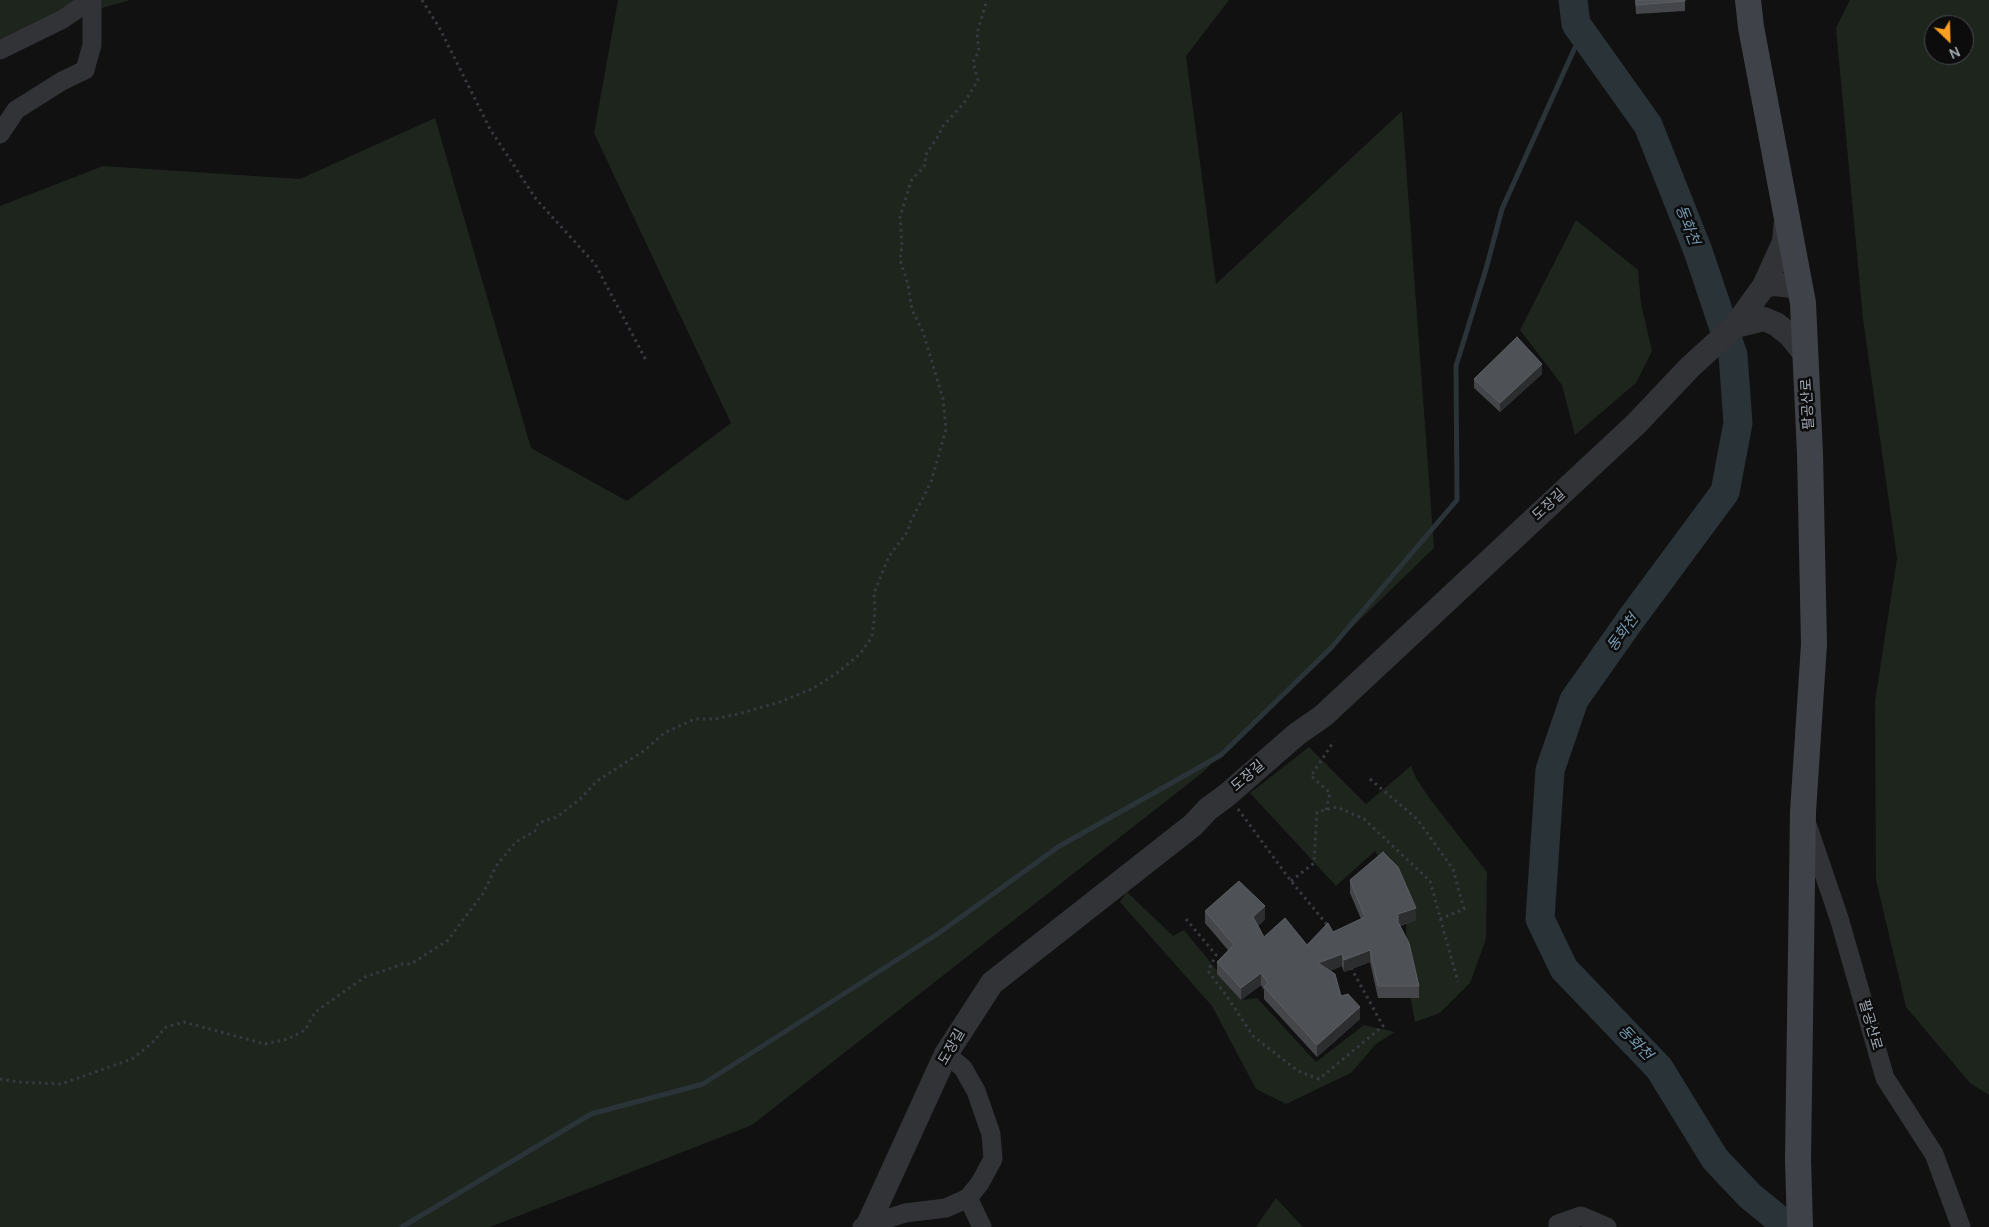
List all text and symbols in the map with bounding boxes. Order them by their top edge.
north arrow [1924,15,1974,65]
text: N [1946,43,1963,64]
water label: 동화천 [1671,202,1703,248]
street label: 팔공산로 [1798,378,1818,430]
street label: 도장길 [1529,486,1569,524]
water label: 동화천 [1604,611,1642,655]
street label: 도장길 [1228,757,1268,795]
street label: 팔공산로 [1855,998,1885,1052]
water label: 동화천 [1614,1022,1656,1064]
street label: 도장길 [935,1026,969,1068]

